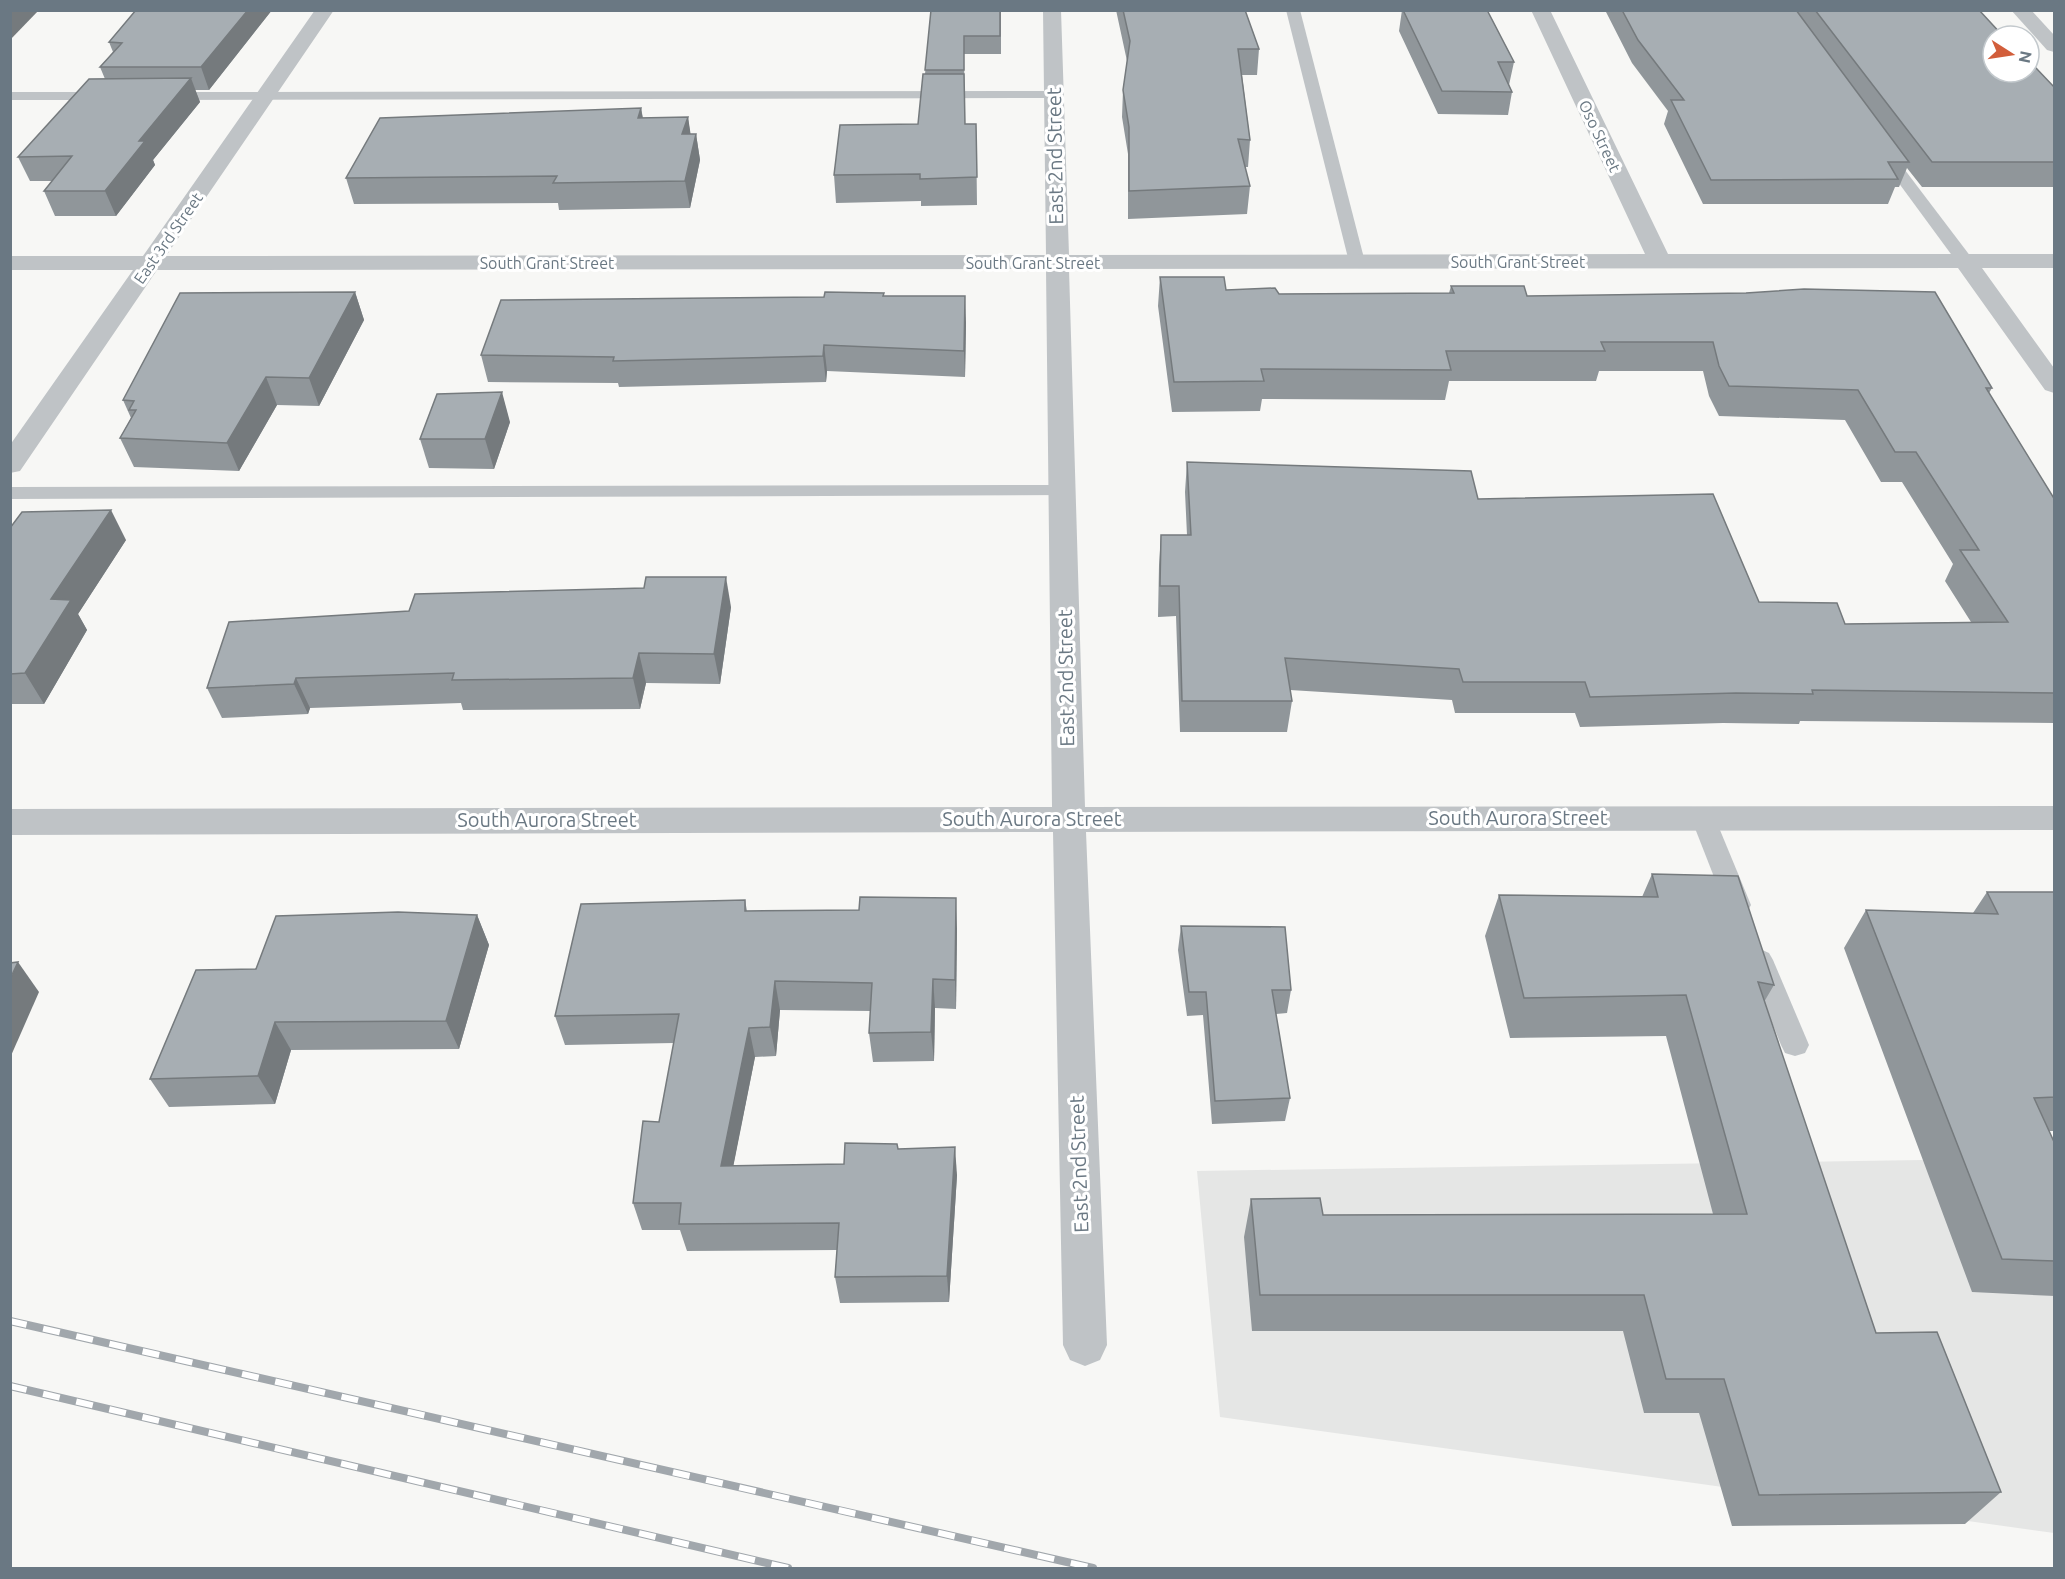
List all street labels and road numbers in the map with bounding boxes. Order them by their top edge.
street label: East 2nd Street [1042,87,1067,225]
street label: Oso Street [1576,97,1625,175]
street label: East 3rd Street [130,188,206,287]
street label: South Grant Street [1451,253,1586,271]
street label: South Grant Street [480,254,615,272]
street label: South Grant Street [966,254,1101,272]
street label: East 2nd Street [1053,609,1078,747]
street label: South Aurora Street [1428,806,1608,829]
street label: South Aurora Street [942,807,1122,830]
street label: South Aurora Street [457,808,637,831]
street label: East 2nd Street [1065,1095,1092,1233]

